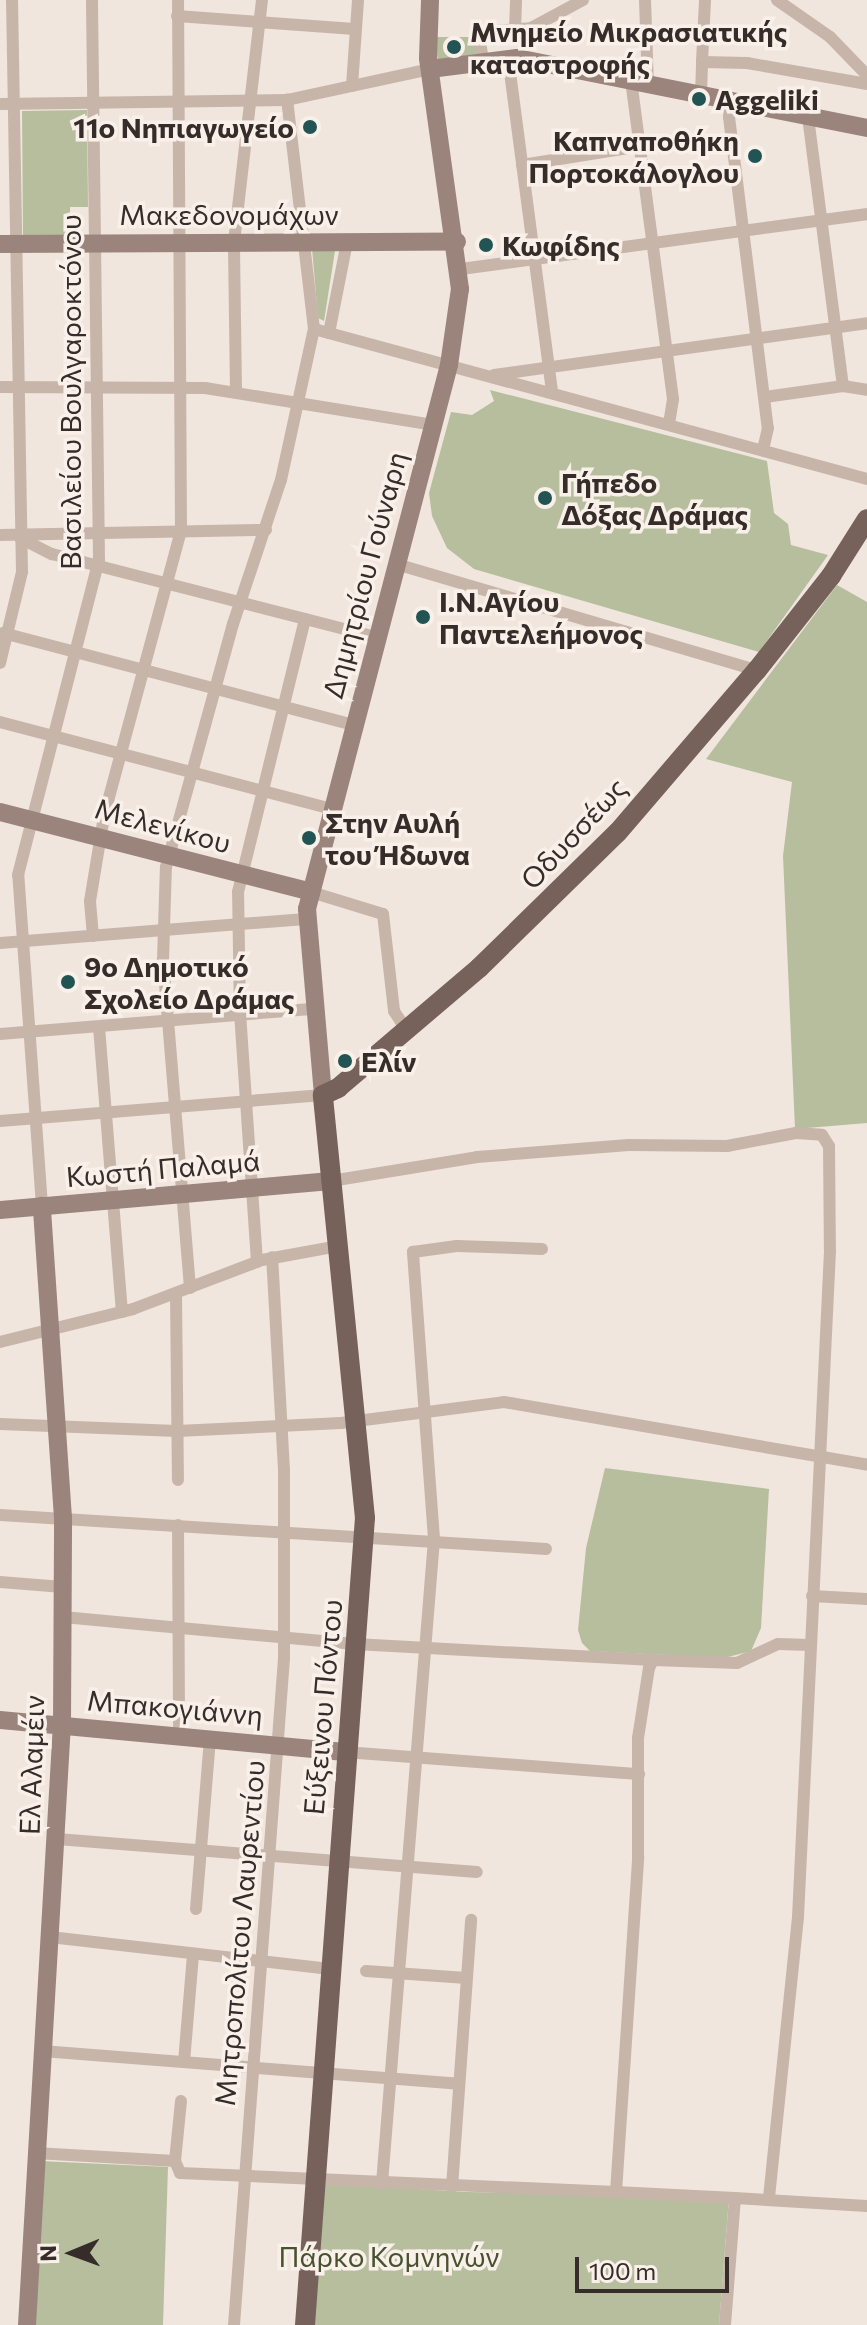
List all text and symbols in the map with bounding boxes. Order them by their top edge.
place label: Μνημείο Μικρασιατικής καταστροφής [470,14,787,80]
marker: Μνημείο Μικρασιατικής καταστροφής [445,38,463,56]
place label: Aggeliki [715,82,819,116]
marker: Aggeliki [690,90,708,108]
place label: 11ο Νηπιαγωγείο [73,110,294,144]
marker: 11ο Νηπιαγωγείο [301,118,319,136]
place label: Καπναποθήκη Πορτοκάλογλου [529,123,739,189]
marker: Καπναποθήκη Πορτοκάλογλου [746,147,764,165]
street label: Μακεδονομάχων [119,197,339,231]
street label: Βασιλείου Βουλγαροκτόνου [53,214,87,570]
place label: Κωφίδης [502,228,620,262]
marker: Κωφίδης [477,236,495,254]
street label: Δημητρίου Γούναρη [315,448,413,702]
place label: Γήπεδο Δόξας Δράμας [561,465,748,531]
marker: Γήπεδο Δόξας Δράμας [536,489,554,507]
place label: Ι.Ν.Αγίου Παντελεήμονος [439,584,643,650]
marker: Ι.Ν.Αγίου Παντελεήμονος [414,608,432,626]
street label: Οδυσσέως [513,771,633,895]
street label: Μελενίκου [91,791,235,859]
place label: Στην Αυλή του Ήδωνα [325,805,470,871]
marker: Στην Αυλή του Ήδωνα [300,829,318,847]
place label: 9ο Δημοτικό Σχολείο Δράμας [84,949,295,1015]
marker: 9ο Δημοτικό Σχολείο Δράμας [59,973,77,991]
place label: Ελίν [361,1044,416,1078]
marker: Ελίν [336,1052,354,1070]
street label: Κωστή Παλαμά [65,1143,261,1193]
street label: Εύξεινου Πόντου [296,1598,348,1816]
street label: Μπακογιάννη [86,1683,264,1731]
street label: Ελ Αλαμέιν [12,1695,50,1835]
street label: Μητροπολίτου Λαυρεντίου [207,1759,271,2107]
north arrow [32,2213,112,2293]
park label: Πάρκο Κομνηνών [279,2239,499,2273]
scale bar [579,2241,733,2291]
text: N [34,2245,61,2262]
text: 100 m [589,2256,656,2285]

